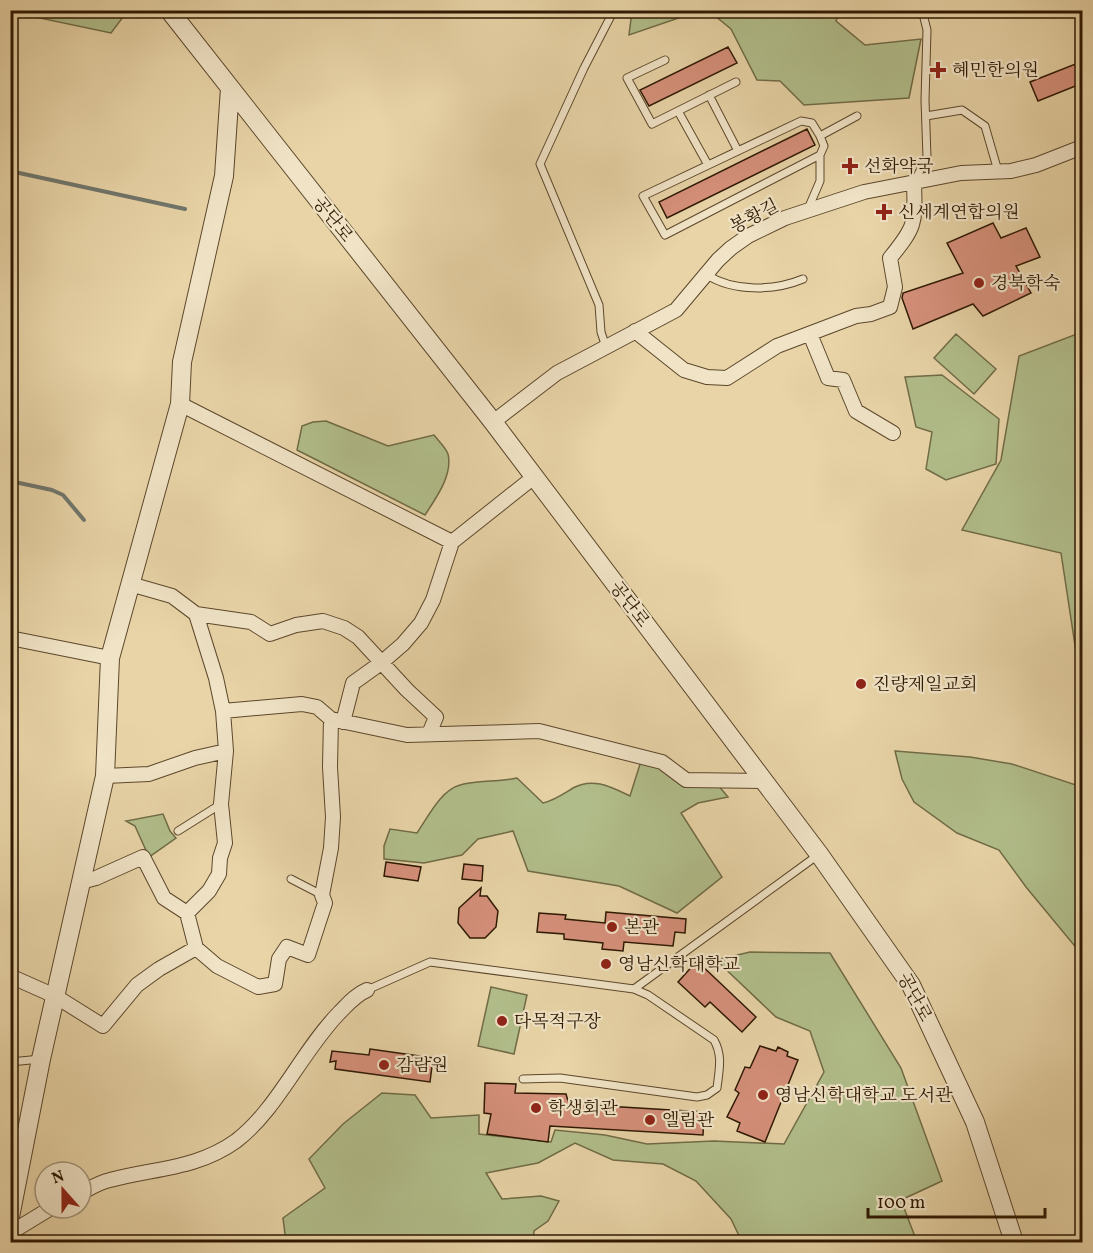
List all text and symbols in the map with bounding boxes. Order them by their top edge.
place label: 혜민한의원 [952,59,1039,84]
marker: 혜민한의원 [929,61,947,79]
place label: 선화약국 [864,155,934,180]
marker: 선화약국 [841,157,859,175]
street label: 공단로 [306,192,358,248]
street label: 봉황길 [726,194,784,241]
place label: 신세계연합의원 [898,201,1020,226]
marker: 신세계연합의원 [875,203,893,221]
place label: 경북학숙 [991,272,1061,297]
marker: 경북학숙 [972,276,986,290]
street label: 공단로 [603,577,654,633]
place label: 진량제일교회 [873,673,977,698]
marker: 진량제일교회 [854,677,868,691]
place label: 본관 [624,916,659,941]
marker: 본관 [605,920,619,934]
place label: 영남신학대학교 [618,953,740,978]
marker: 영남신학대학교 [599,957,613,971]
street label: 공단로 [890,969,937,1027]
place label: 다목적구장 [514,1010,602,1035]
marker: 다목적구장 [495,1014,509,1028]
place label: 감람원 [396,1054,448,1079]
marker: 감람원 [377,1058,391,1072]
place label: 영남신학대학교 도서관 [775,1084,953,1109]
marker: 영남신학대학교 도서관 [756,1088,770,1102]
place label: 학생회관 [548,1097,618,1122]
marker: 학생회관 [529,1101,543,1115]
place label: 엘림관 [662,1109,715,1134]
marker: 엘림관 [643,1113,657,1127]
north arrow [33,1160,93,1220]
text: N [49,1165,68,1190]
scale bar [868,1181,1045,1219]
text: 100 m [877,1191,926,1216]

